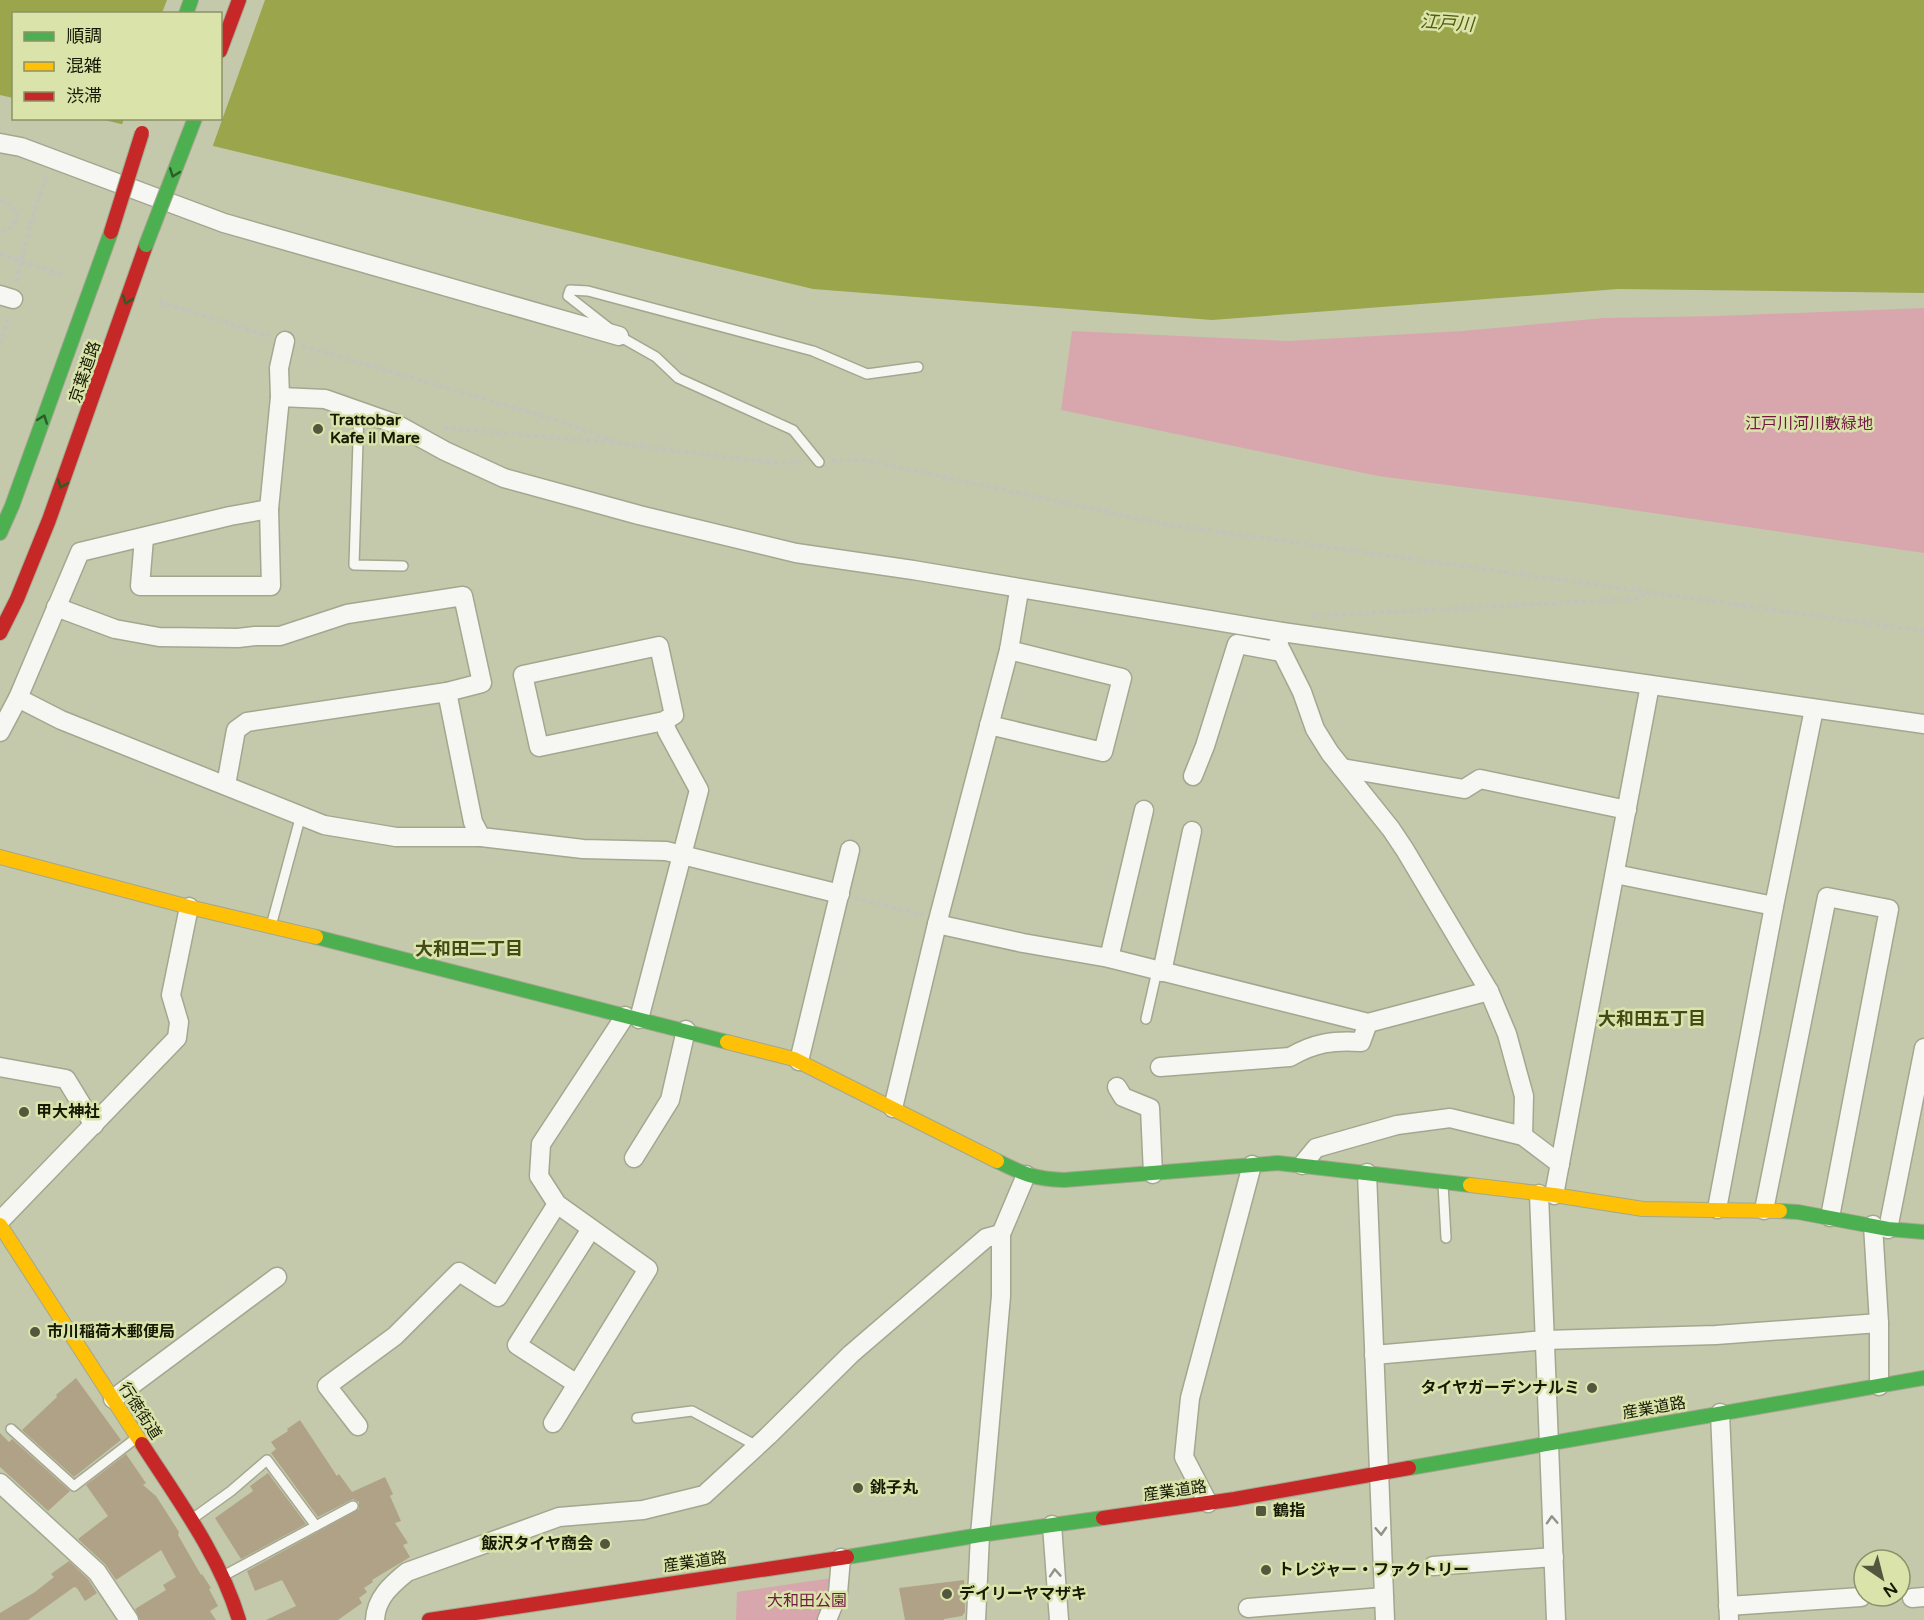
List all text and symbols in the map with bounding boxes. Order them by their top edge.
water label: 江戸川 [1419,10,1477,36]
legend [12,12,222,120]
text: 順調 [66,25,102,47]
text: 混雑 [66,55,102,77]
text: 渋滞 [66,85,102,107]
one-way arrow [169,167,181,178]
one-way arrow [122,294,134,305]
street label: 京葉道路 [65,338,105,406]
place label: Trattobar Kafe il Mare [329,410,420,448]
one-way arrow [36,414,49,425]
park label: 江戸川河川敷緑地 [1745,414,1873,434]
marker: Trattobar Kafe il Mare [311,422,325,436]
one-way arrow [57,478,70,489]
district label: 大和田二丁目 [415,938,523,960]
district label: 大和田五丁目 [1598,1008,1706,1030]
place label: 甲大神社 [36,1102,100,1122]
marker: 甲大神社 [17,1105,31,1119]
place label: 市川稲荷木郵便局 [47,1322,175,1342]
marker: 市川稲荷木郵便局 [28,1325,42,1339]
place label: タイヤガーデンナルミ [1420,1378,1580,1398]
street label: 行徳街道 [114,1379,166,1443]
marker: タイヤガーデンナルミ [1585,1381,1599,1395]
street label: 産業道路 [1621,1393,1687,1423]
street label: 産業道路 [1142,1477,1208,1505]
place label: 銚子丸 [870,1478,918,1498]
marker: 銚子丸 [851,1481,865,1495]
place label: 鶴指 [1273,1501,1305,1521]
marker: 鶴指 [1254,1504,1268,1518]
one-way arrow [1545,1515,1558,1524]
one-way arrow [1375,1527,1388,1536]
place label: 飯沢タイヤ商会 [480,1534,593,1554]
marker: 飯沢タイヤ商会 [598,1537,612,1551]
street label: 産業道路 [662,1548,728,1576]
north arrow [1852,1548,1912,1608]
place label: トレジャー・ファクトリー [1278,1560,1469,1580]
marker: トレジャー・ファクトリー [1259,1563,1273,1577]
one-way arrow [1049,1568,1062,1577]
text: N [1879,1578,1901,1601]
place label: デイリーヤマザキ [959,1584,1087,1604]
marker: デイリーヤマザキ [940,1587,954,1601]
park label: 大和田公園 [767,1591,847,1611]

